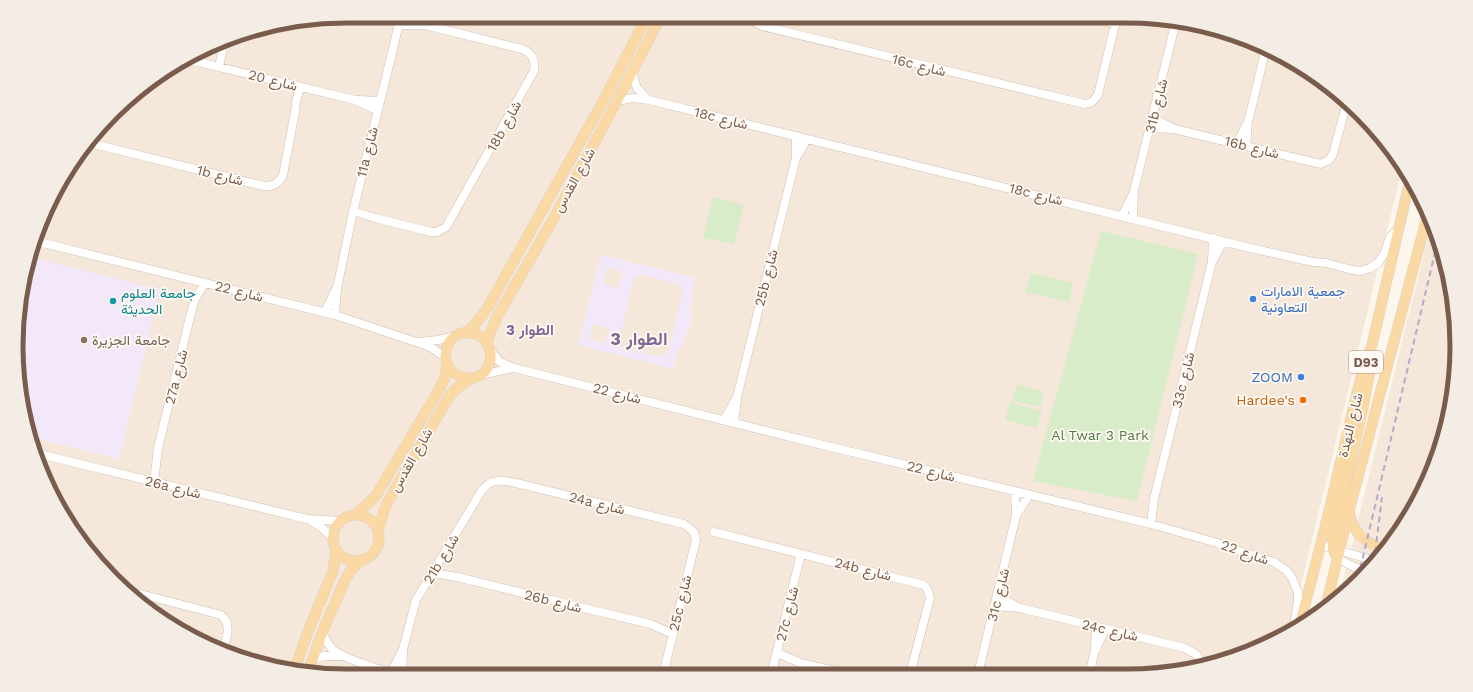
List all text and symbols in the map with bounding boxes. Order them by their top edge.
street label: 16c شارع [890,51,948,82]
street label: شارع 20 [246,66,299,97]
street label: 31b شارع [1142,77,1173,136]
street label: 18b شارع [483,98,527,156]
street label: 18c شارع [692,104,750,135]
street label: 11a شارع [353,125,384,180]
street label: 16b شارع [1222,132,1281,164]
street label: شارع القدس [550,145,601,216]
street label: 1b شارع [194,162,245,191]
street label: 18c شارع [1007,180,1065,211]
street label: 25b شارع [751,248,784,309]
street label: شارع 22 [212,277,265,308]
place label: جمعية الامارات التعاونية [1261,283,1345,316]
place label: جامعة العلوم الحديثة [121,285,196,317]
marker: جمعية الامارات التعاونية [1248,294,1258,304]
marker: جامعة العلوم الحديثة [108,296,118,306]
district label: الطوار 3 [506,321,554,339]
district label: الطوار 3 [610,328,668,350]
place label: جامعة الجزيرة [92,332,170,349]
marker: جامعة الجزيرة [79,335,89,345]
street label: 27a شارع [161,348,193,407]
street label: 33c شارع [1168,350,1201,410]
road number: D93 [1349,351,1383,373]
place label: ZOOM [1251,369,1293,385]
marker: ZOOM [1296,372,1306,382]
street label: شارع 22 [590,379,643,410]
street label: شارع النهدة [1334,391,1369,460]
place label: Hardee's [1236,392,1295,408]
marker: Hardee's [1298,395,1308,405]
street label: شارع القدس [386,425,438,496]
park label: Al Twar 3 Park [1051,427,1149,443]
street label: شارع 22 [904,457,957,488]
street label: 26a شارع [143,472,203,505]
street label: 24a شارع [567,488,627,521]
street label: 21b شارع [420,531,465,588]
street label: شارع 22 [1218,536,1271,570]
street label: 24b شارع [832,554,893,587]
street label: 31c شارع [984,567,1015,624]
street label: 25c شارع [665,573,698,633]
street label: 27c شارع [772,585,804,644]
street label: 26b شارع [522,586,583,619]
street label: 24c شارع [1080,616,1140,647]

